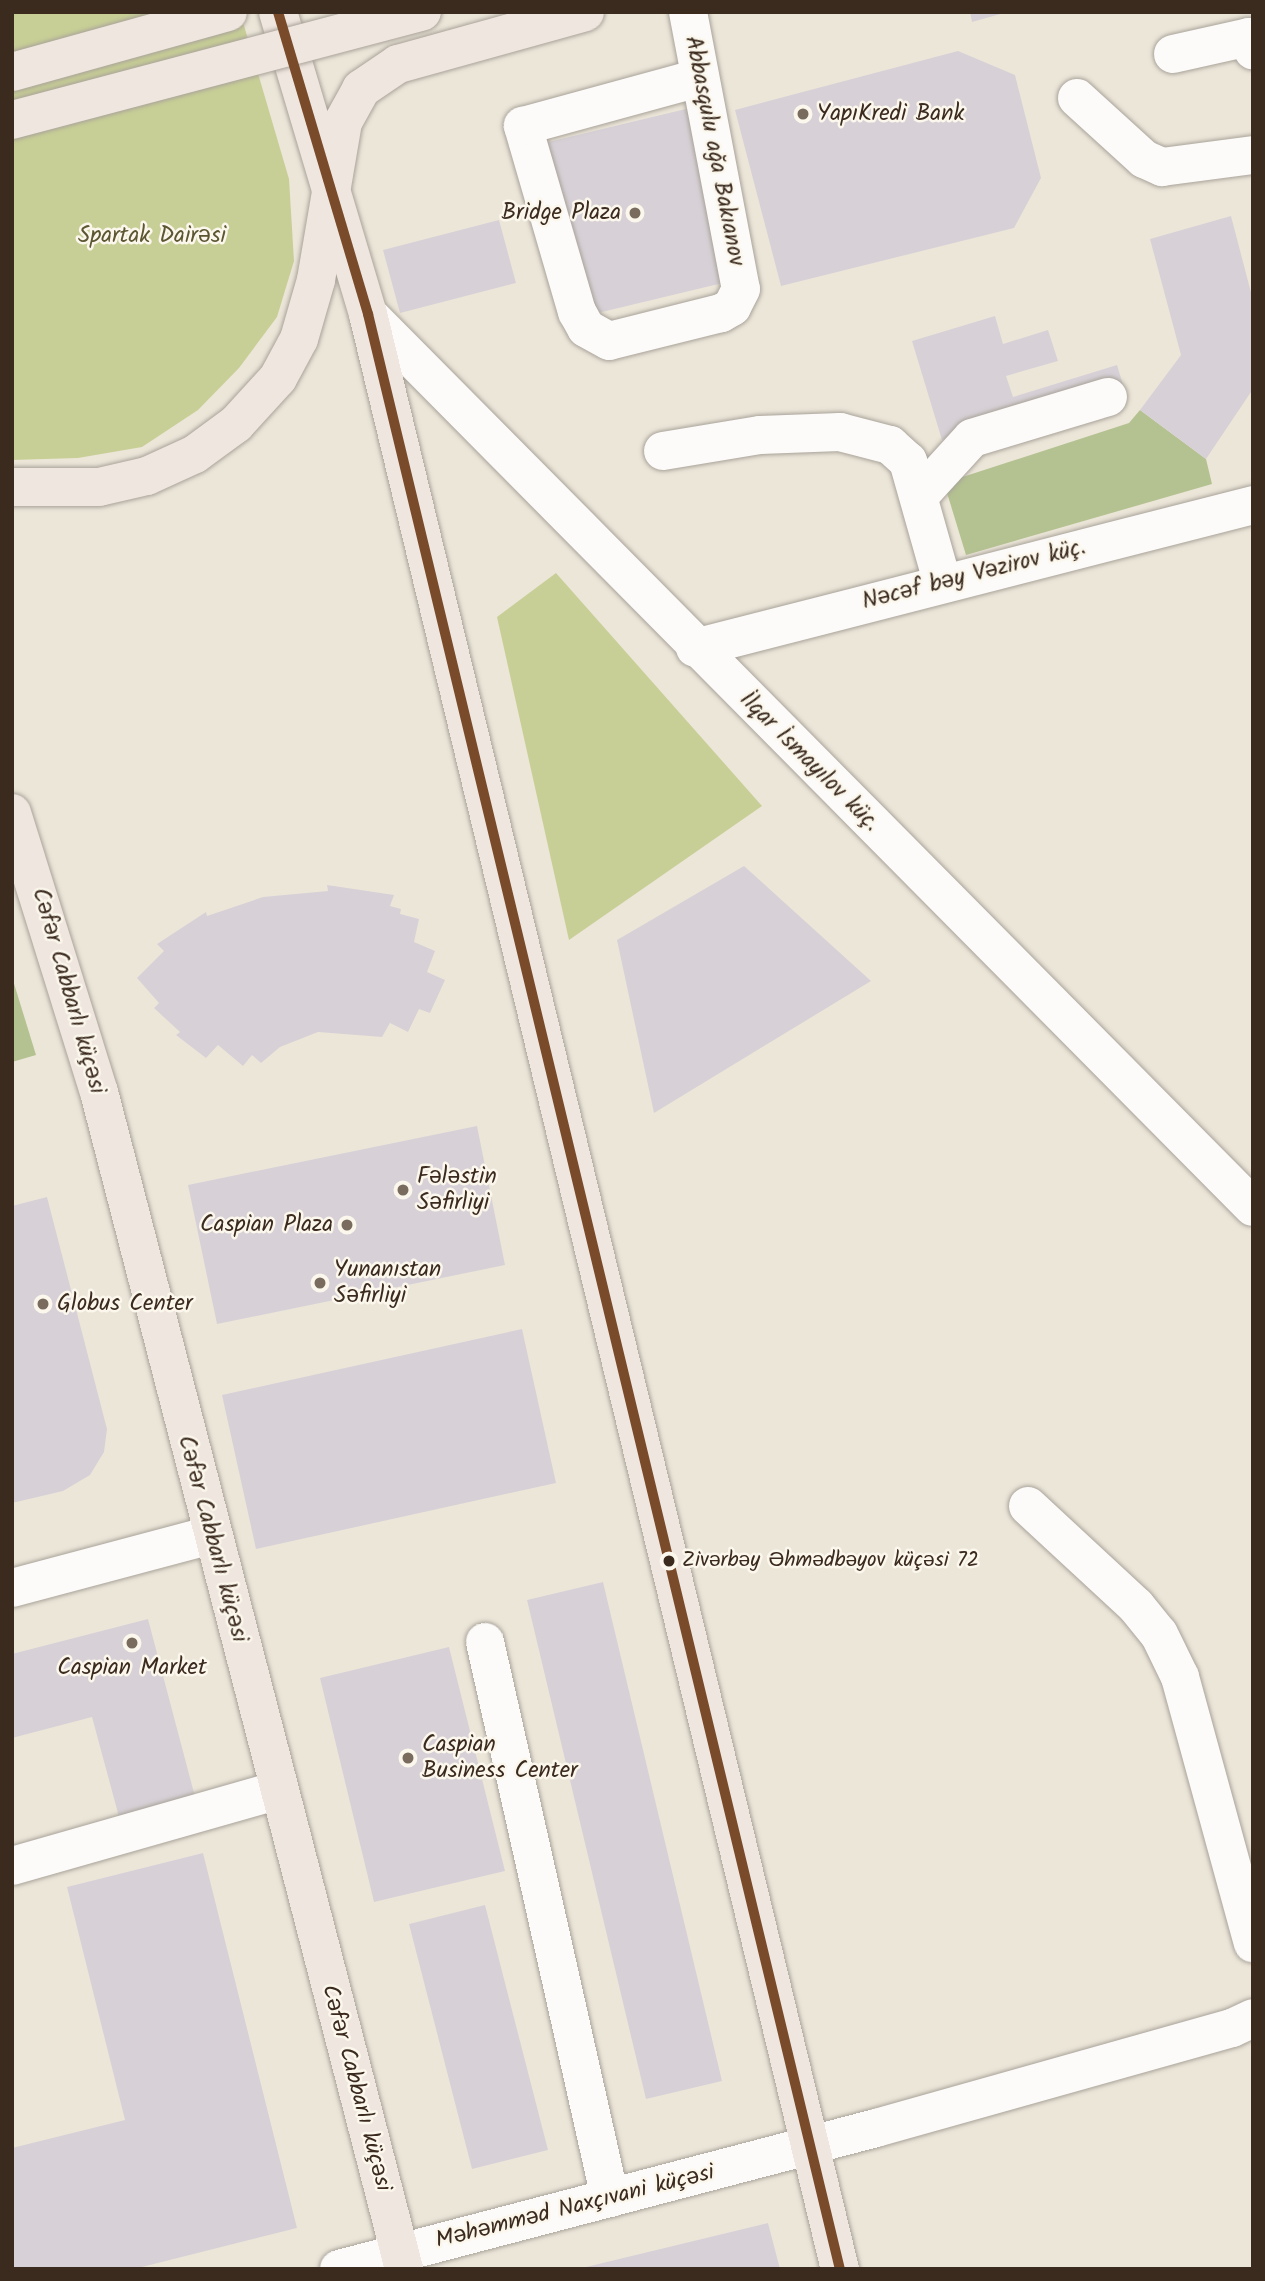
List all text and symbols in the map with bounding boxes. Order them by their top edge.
street label: Abbasqulu ağa Bakıanov [678,34,750,268]
place label: YapıKredi Bank [817,100,964,128]
marker: YapıKredi Bank [795,106,811,122]
place label: Bridge Plaza [501,199,621,227]
marker: Bridge Plaza [627,205,643,221]
park label: Spartak Dairəsi [78,222,226,250]
street label: Nəcəf bəy Vəzirov küç. [859,534,1089,616]
street label: İlqar İsmayılov küç. [733,686,885,838]
street label: Cəfər Cabbarlı küçəsi [25,885,111,1097]
place label: Fələstin Səfirliyi [417,1163,497,1217]
marker: Fələstin Səfirliyi [395,1182,411,1198]
place label: Caspian Plaza [200,1211,333,1239]
marker: Caspian Plaza [339,1217,355,1233]
place label: Yunanıstan Səfirliyi [334,1256,441,1310]
marker: Yunanıstan Səfirliyi [312,1275,328,1291]
place label: Globus Center [57,1290,193,1318]
marker: Globus Center [35,1296,51,1312]
street label: Cəfər Cabbarlı küçəsi [171,1433,253,1645]
place label: Zivərbəy Əhmədbəyov küçəsi 72 [682,1548,979,1574]
marker: Zivərbəy Əhmədbəyov küçəsi 72 [662,1554,676,1568]
marker: Caspian Market [124,1635,140,1651]
place label: Caspian Market [57,1654,207,1682]
place label: Caspian Business Center [422,1731,578,1785]
marker: Caspian Business Center [400,1750,416,1766]
street label: Cəfər Cabbarlı küçəsi [315,1982,397,2194]
street label: Məhəmməd Naxçıvani küçəsi [433,2159,717,2255]

